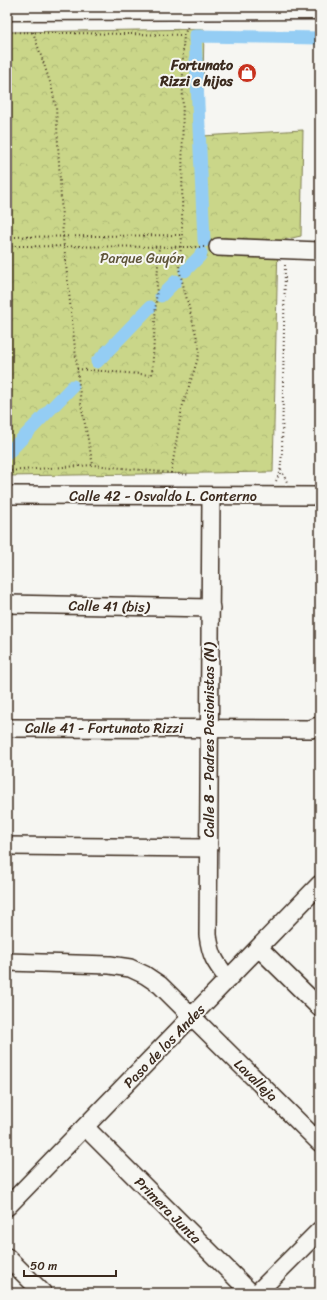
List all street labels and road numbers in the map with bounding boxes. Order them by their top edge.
street label: Calle 42 - Osvaldo L. Conterno [69,484,257,509]
street label: Calle 41 (bis) [68,593,151,620]
street label: Calle 8 - Padres Pasionistas (N) [197,641,222,837]
street label: Calle 41 - Fortunato Rizzi [25,716,184,741]
street label: Paso de los Andes [117,998,212,1094]
street label: Lavalleja [228,1053,284,1108]
street label: Primera Junta [128,1171,208,1251]

